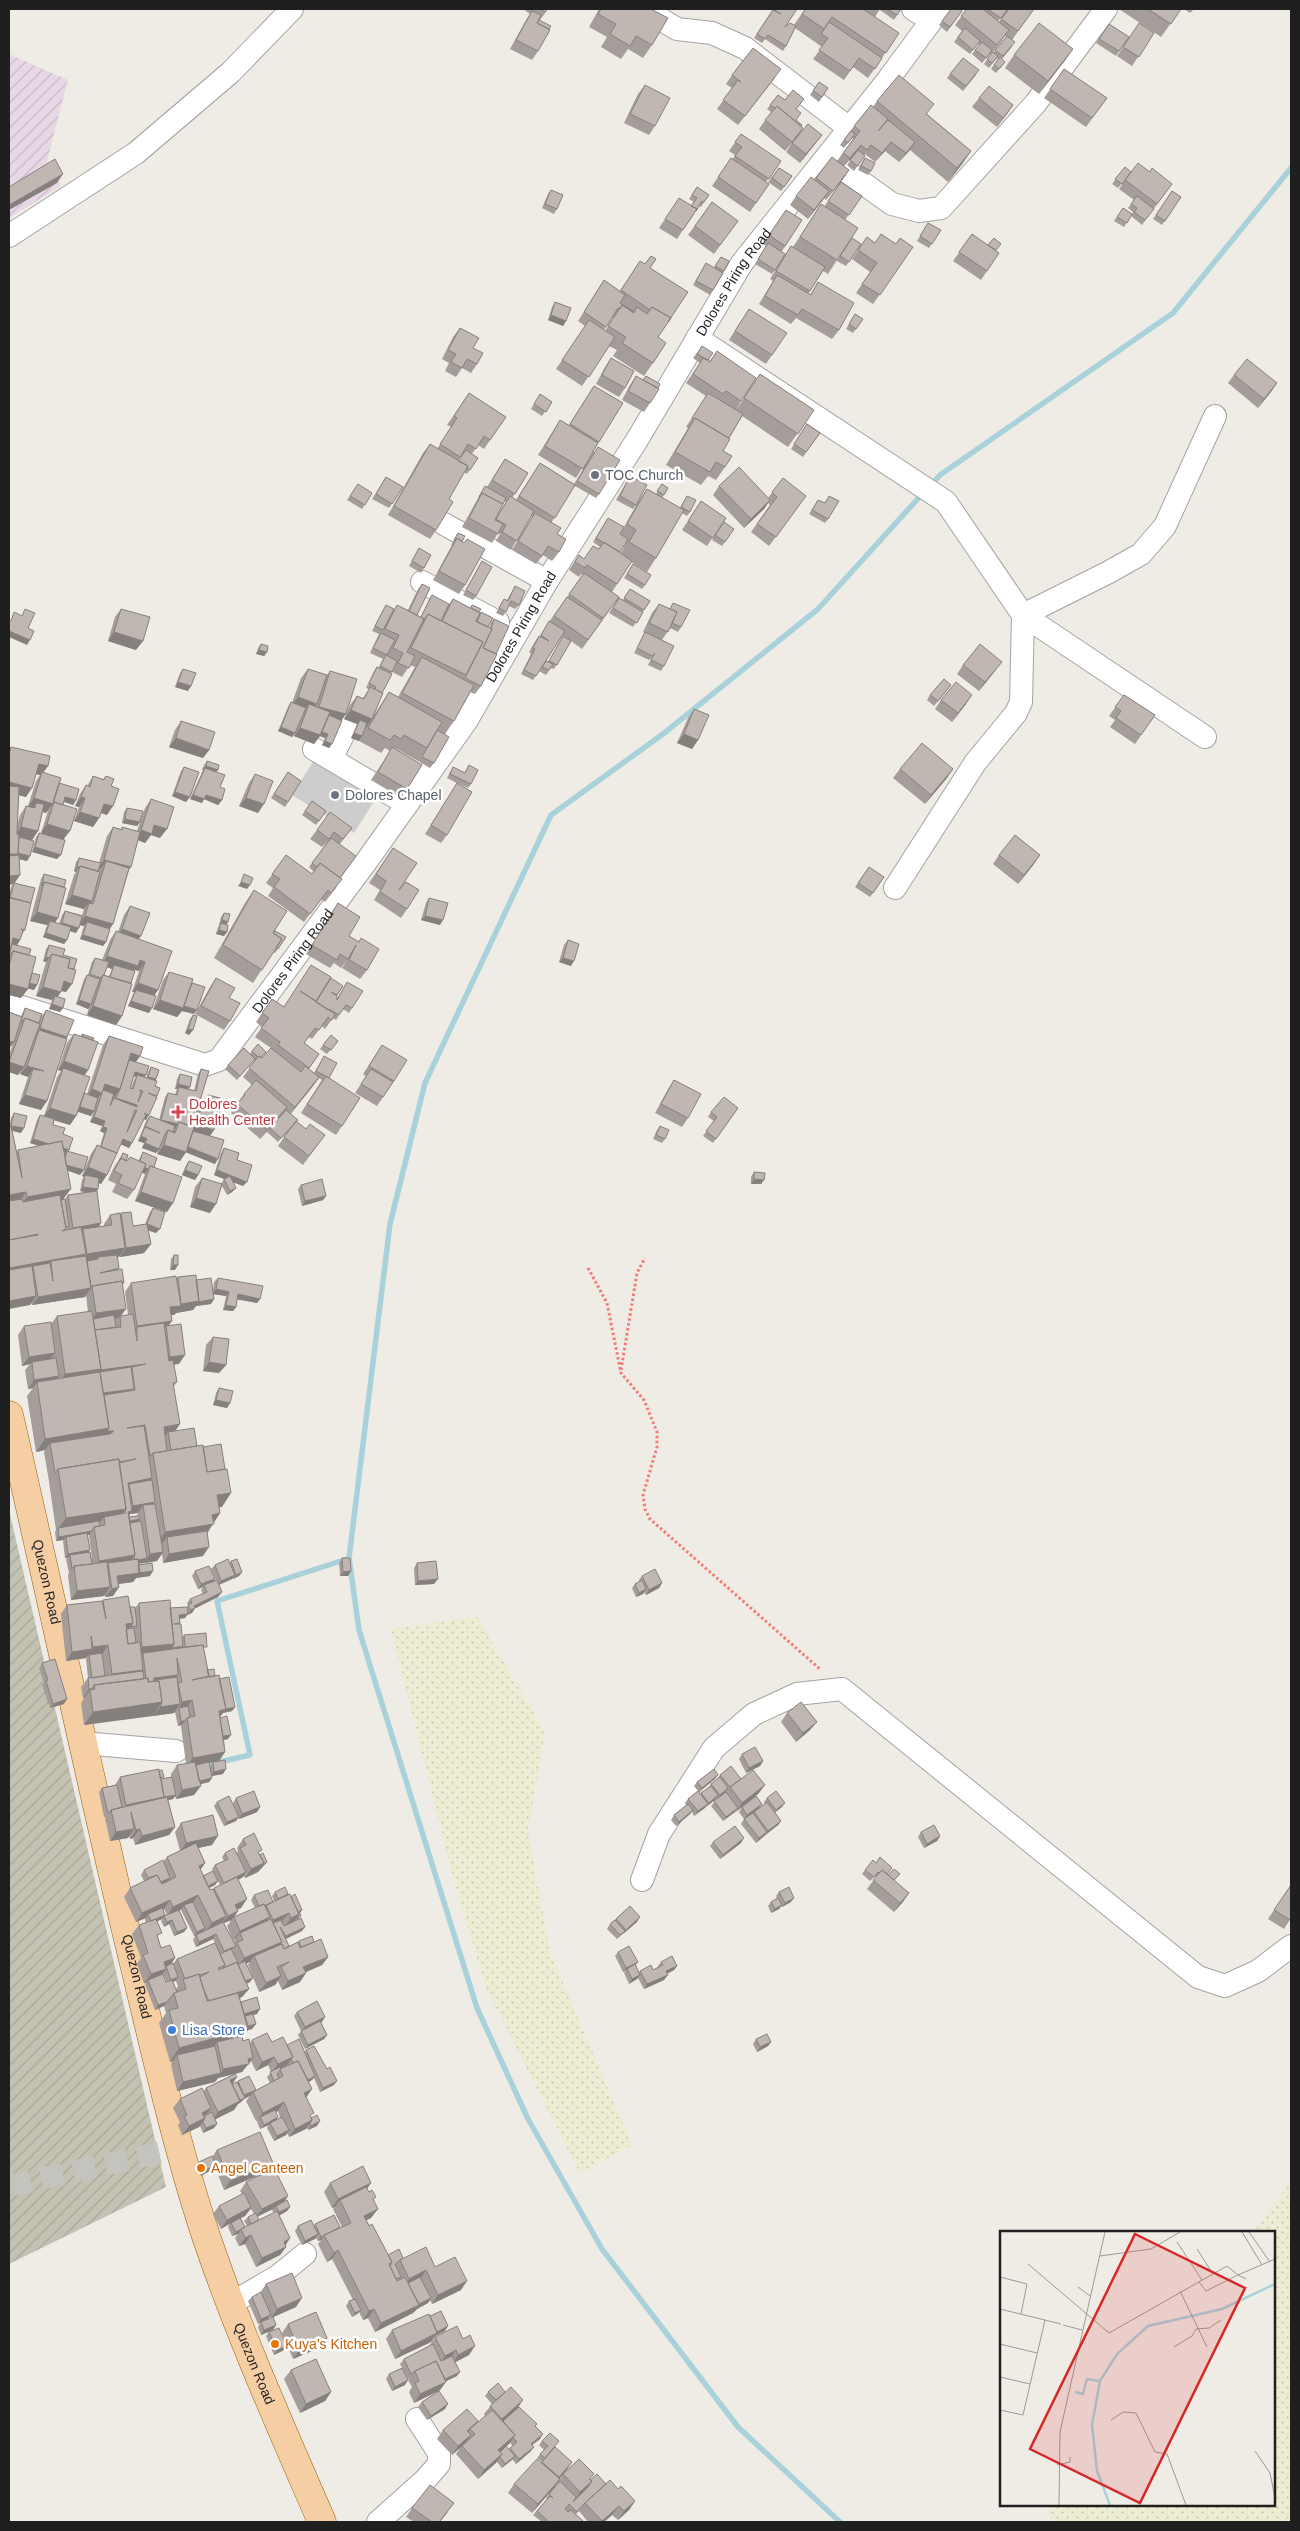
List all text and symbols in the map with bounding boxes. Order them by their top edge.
street label: Dolores Piring Road [693,225,774,339]
place label: TOC Church [605,467,683,483]
marker: TOC Church [589,469,601,481]
street label: Dolores Piring Road [482,568,559,685]
place label: Dolores Chapel [345,787,442,803]
marker: Dolores Chapel [329,789,341,801]
street label: Dolores Piring Road [249,906,336,1016]
place label: Dolores Health Center [189,1096,276,1128]
marker: Dolores Health Center [171,1105,185,1119]
street label: Quezon Road [30,1538,64,1626]
street label: Quezon Road [119,1933,155,2020]
place label: Lisa Store [182,2022,245,2038]
marker: Lisa Store [166,2024,178,2036]
place label: Angel Canteen [211,2160,304,2176]
marker: Angel Canteen [195,2162,207,2174]
inset map [1000,2231,1275,2506]
street label: Quezon Road [231,2321,278,2407]
place label: Kuya's Kitchen [285,2336,377,2352]
marker: Kuya's Kitchen [269,2338,281,2350]

